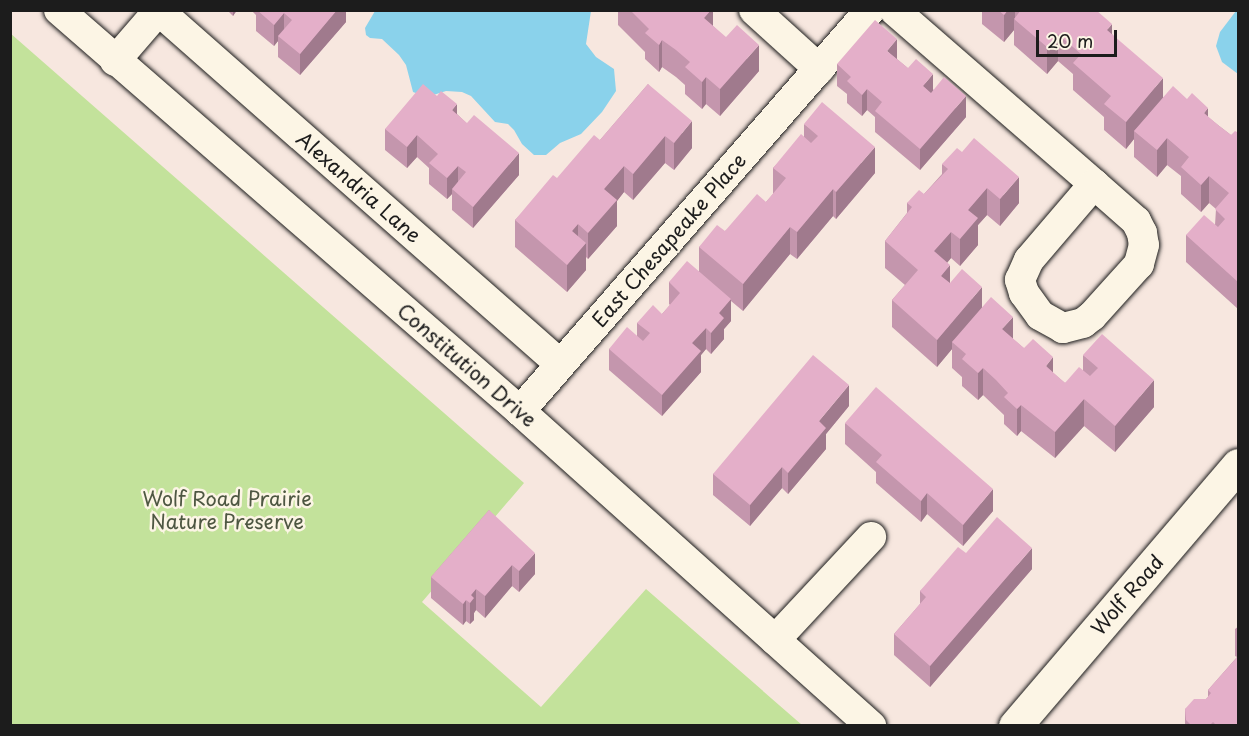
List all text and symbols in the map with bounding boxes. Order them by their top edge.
scale bar [1039,18,1120,56]
text: 20 m [1047,27,1093,54]
street label: Alexandria Lane [292,126,426,248]
street label: East Chesapeake Place [587,149,751,331]
street label: Constitution Drive [393,298,541,432]
park label: Wolf Road Prairie Nature Preserve [142,486,312,533]
street label: Wolf Road [1086,550,1168,640]

